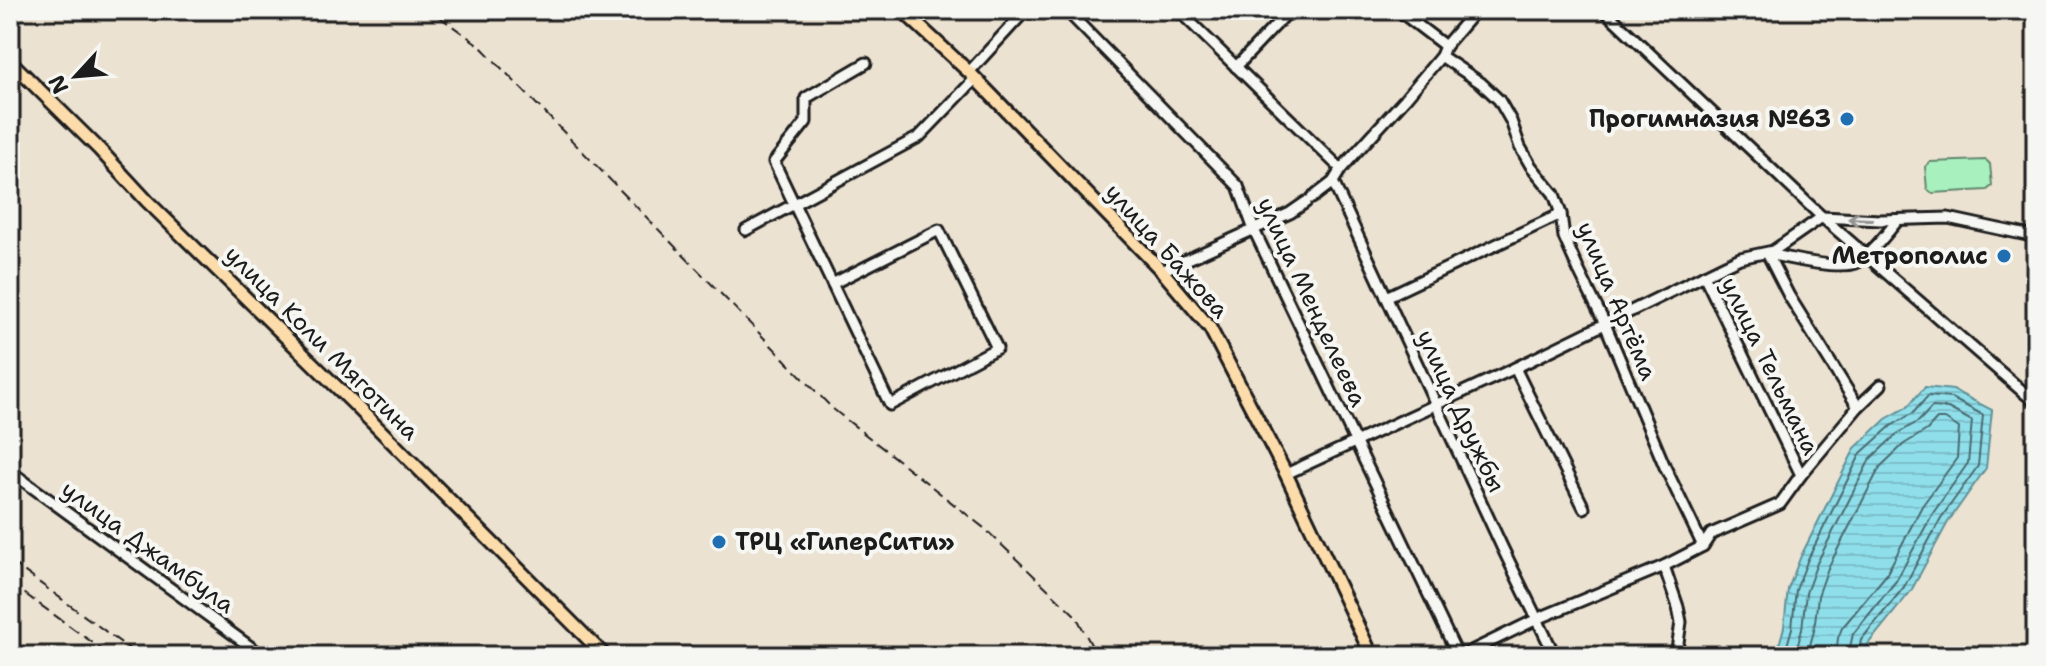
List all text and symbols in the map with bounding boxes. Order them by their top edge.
north arrow [36,36,116,116]
text: N [42,70,75,99]
place label: Прогимназия №63 [1589,103,1831,135]
marker: Прогимназия №63 [1838,110,1856,128]
street label: улица Бажова [1098,177,1236,325]
street label: улица Менделеева [1249,192,1375,412]
one-way arrow [1847,212,1874,227]
street label: улица Артёма [1569,217,1665,385]
street label: улица Коли Мяготина [218,239,426,447]
place label: Метрополис [1831,240,1988,272]
marker: Метрополис [1995,247,2013,265]
street label: улица Тельмана [1713,272,1827,460]
street label: улица Дружбы [1409,325,1513,497]
street label: улица Джамбула [55,473,241,621]
place label: ТРЦ «ГиперСити» [735,526,955,558]
marker: ТРЦ «ГиперСити» [710,533,728,551]

